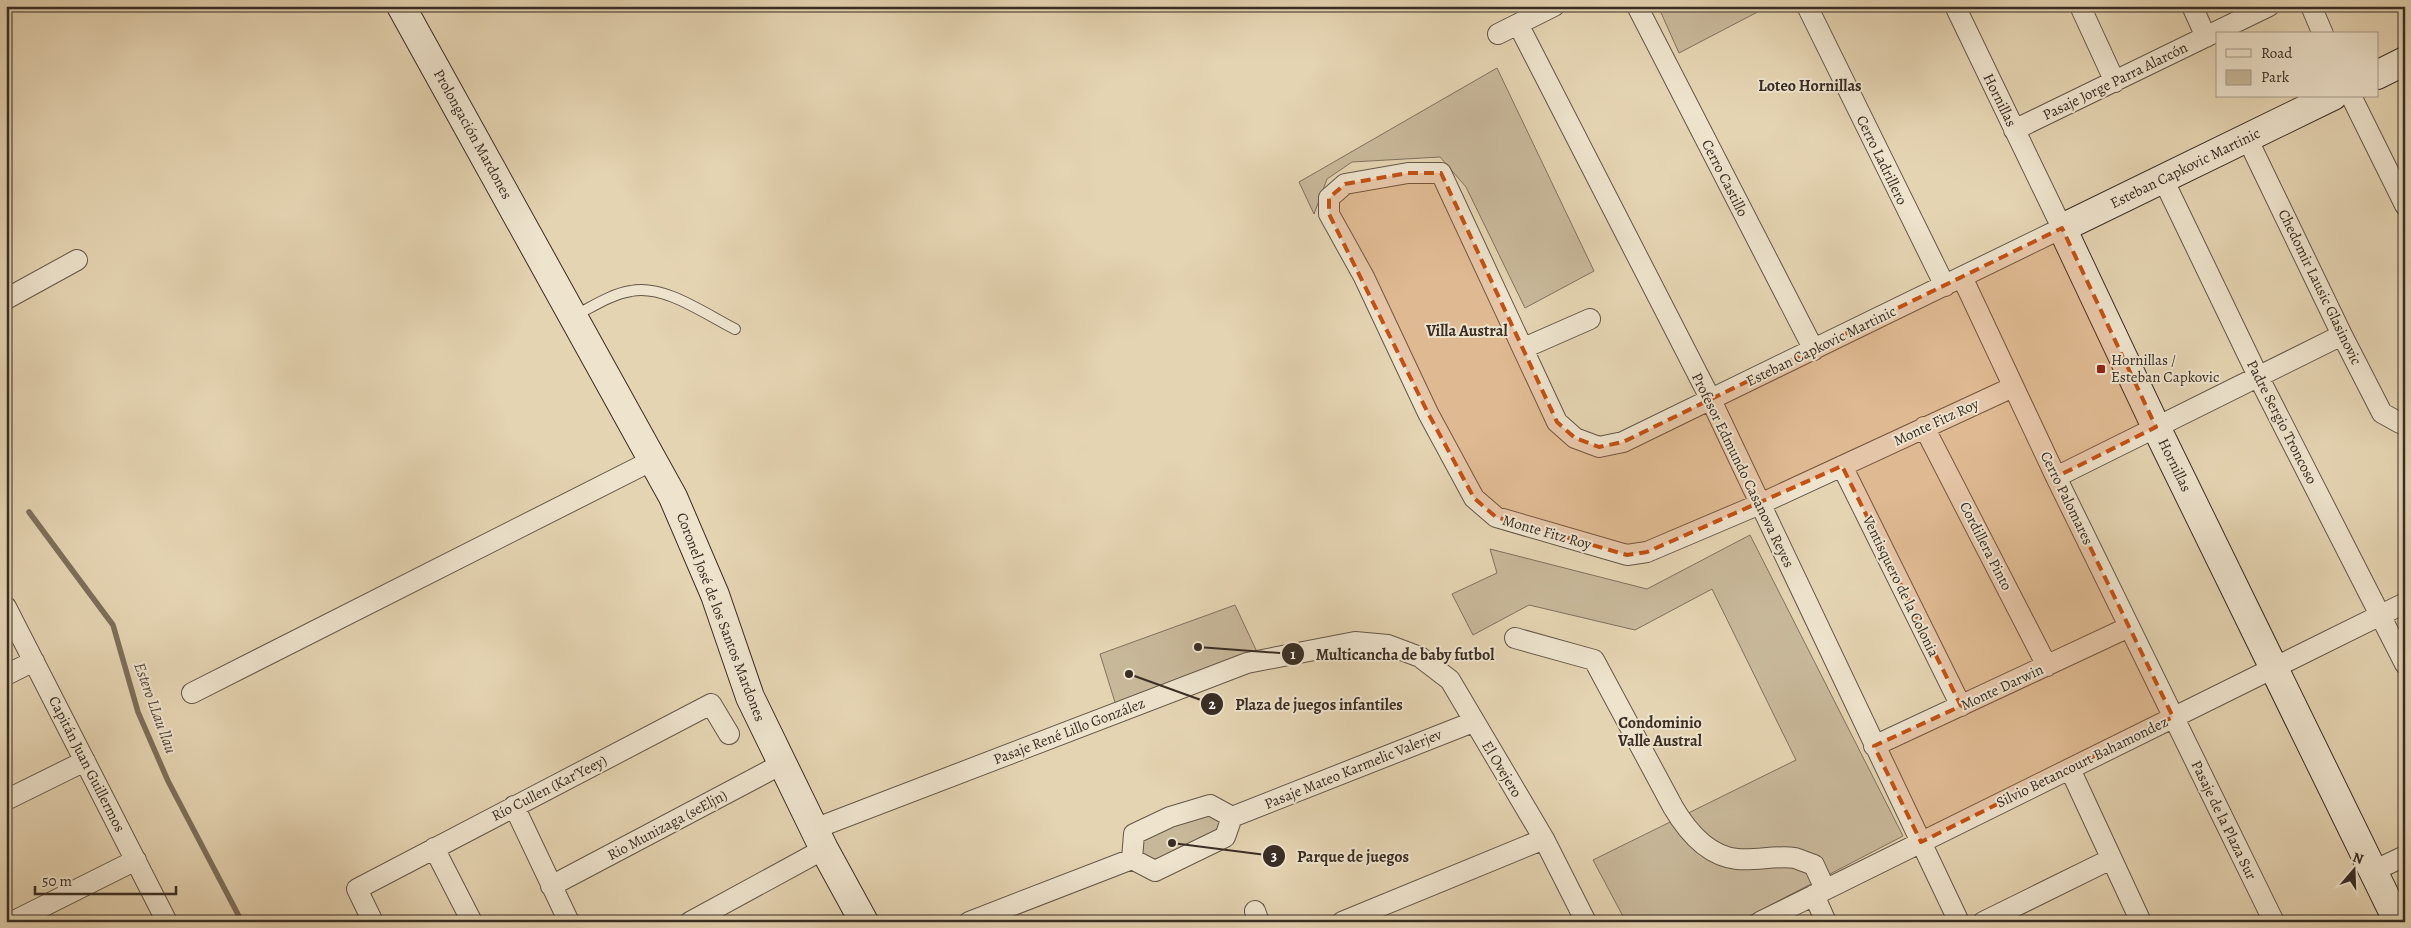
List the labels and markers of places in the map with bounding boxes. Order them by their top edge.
place label: Hornillas / Esteban Capkovic [2111,350,2219,387]
marker: Hornillas / Esteban Capkovic [2095,363,2107,375]
callout: Multicancha de baby futbol [1280,638,1504,669]
callout: Plaza de juegos infantiles [1200,689,1413,720]
callout: Parque de juegos [1262,841,1419,872]

